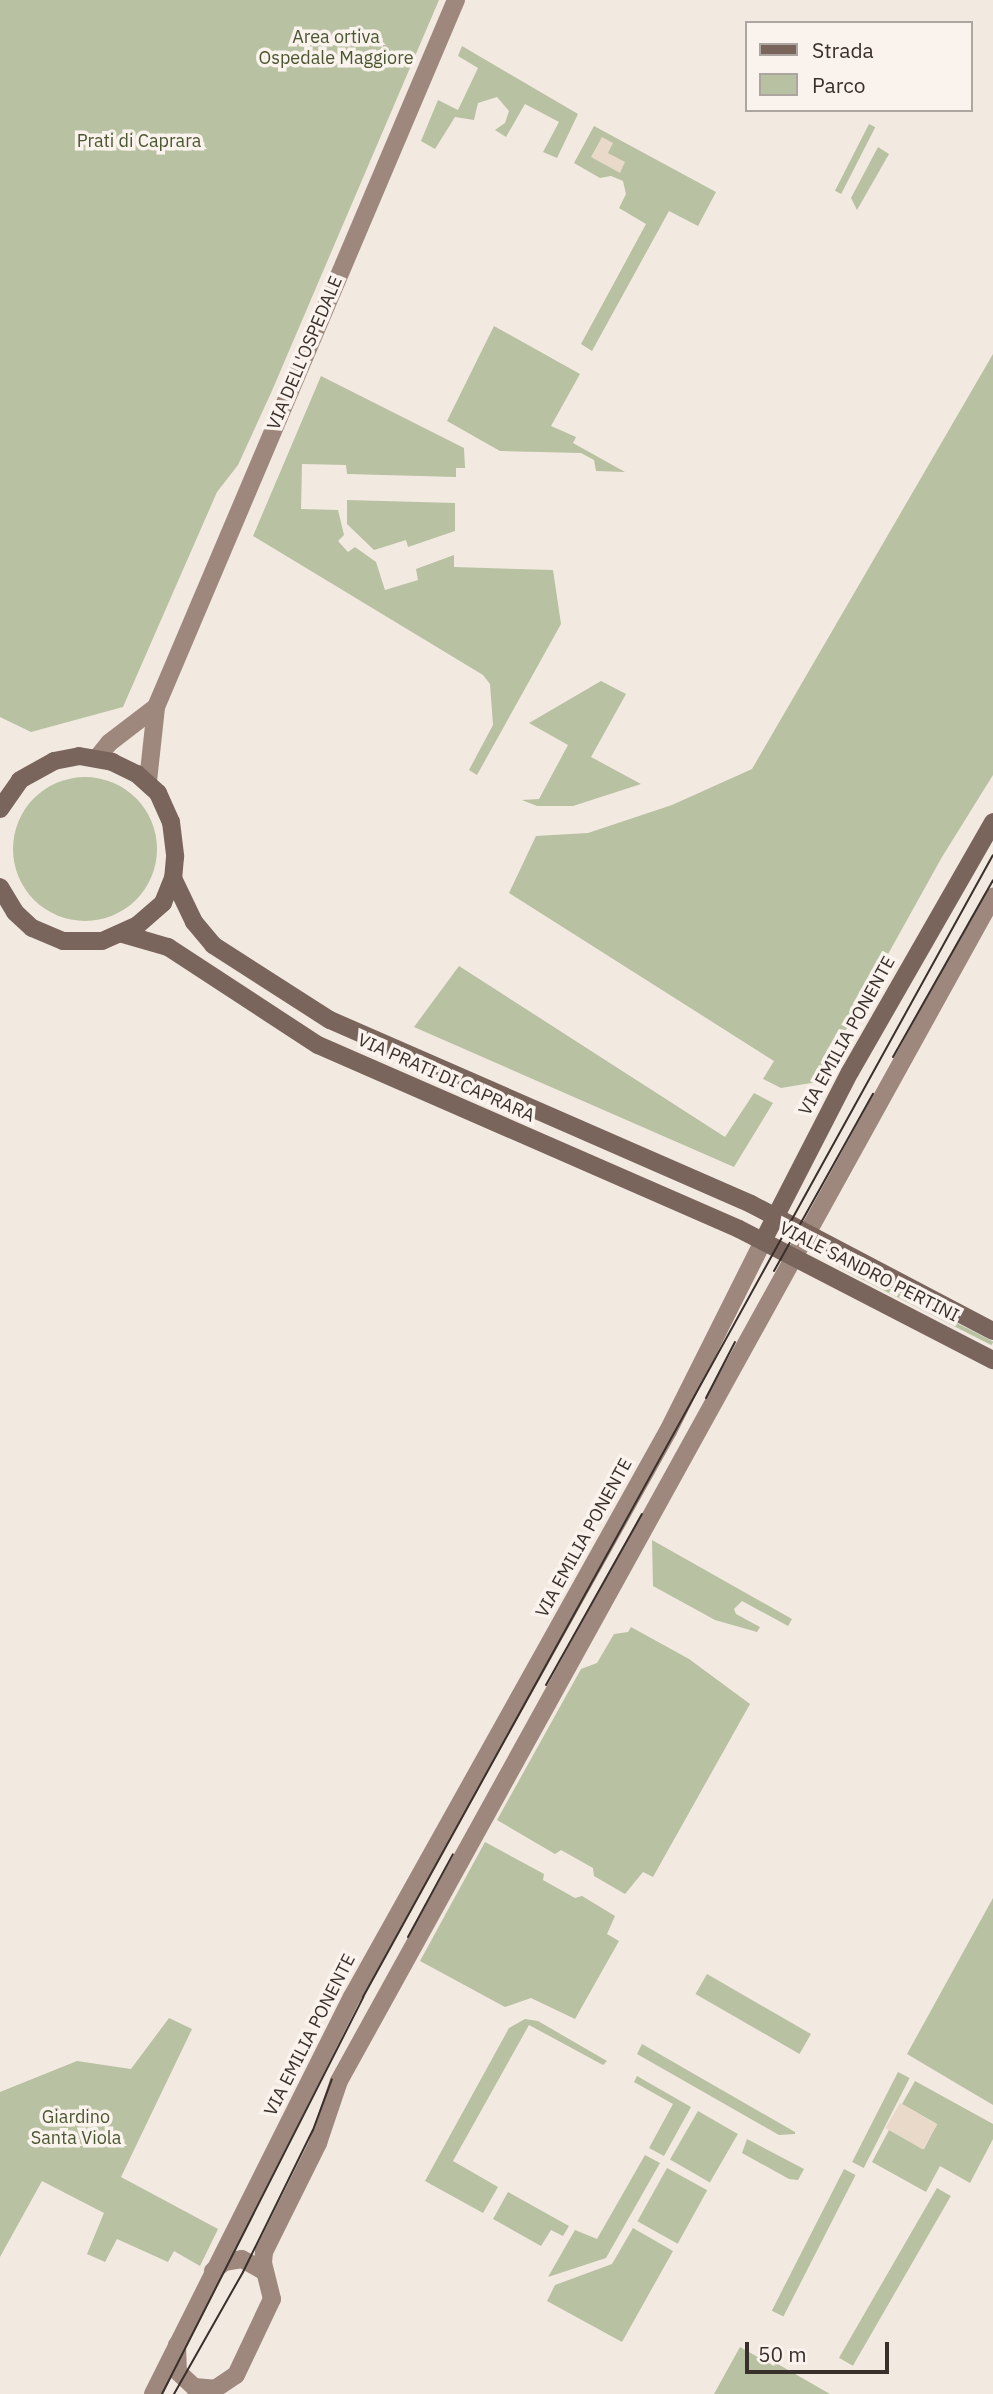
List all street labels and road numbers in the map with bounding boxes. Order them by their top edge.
street label: VIA DELL'OSPEDALE [263,273,347,433]
street label: VIA EMILIA PONENTE [794,953,900,1119]
street label: VIA PRATI DI CAPRARA [354,1029,538,1127]
street label: VIALE SANDRO PERTINI [776,1217,962,1327]
street label: VIA EMILIA PONENTE [531,1455,637,1621]
street label: VIA EMILIA PONENTE [260,1951,360,2119]

